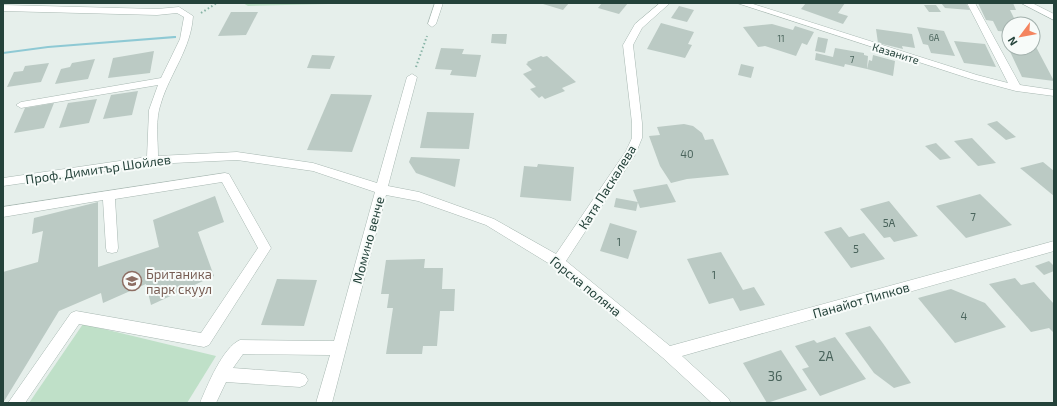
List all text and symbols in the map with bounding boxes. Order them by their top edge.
north arrow [1001,16,1041,56]
house number: 6A [929,32,940,43]
house number: 11 [777,33,785,44]
text: N [1004,35,1020,48]
street label: Казаните [871,40,921,66]
house number: 7 [850,54,855,65]
street label: Катя Паскалева [575,142,639,232]
house number: 40 [680,147,694,160]
street label: Проф. Димитър Шойлев [24,151,172,187]
street label: Момино венче [349,195,387,285]
house number: 7 [970,210,976,223]
house number: 5А [883,216,896,229]
house number: 1 [617,235,621,248]
house number: 5 [853,242,859,255]
street label: Горска поляна [547,252,625,320]
place label: Британика парк скуул [146,266,212,297]
house number: 1 [712,268,716,281]
school or university icon: Британика парк скуул [121,270,143,292]
street label: Панайот Пипков [811,279,911,321]
house number: 4 [961,309,968,322]
house number: 2А [818,348,834,364]
house number: 36 [768,368,782,384]

